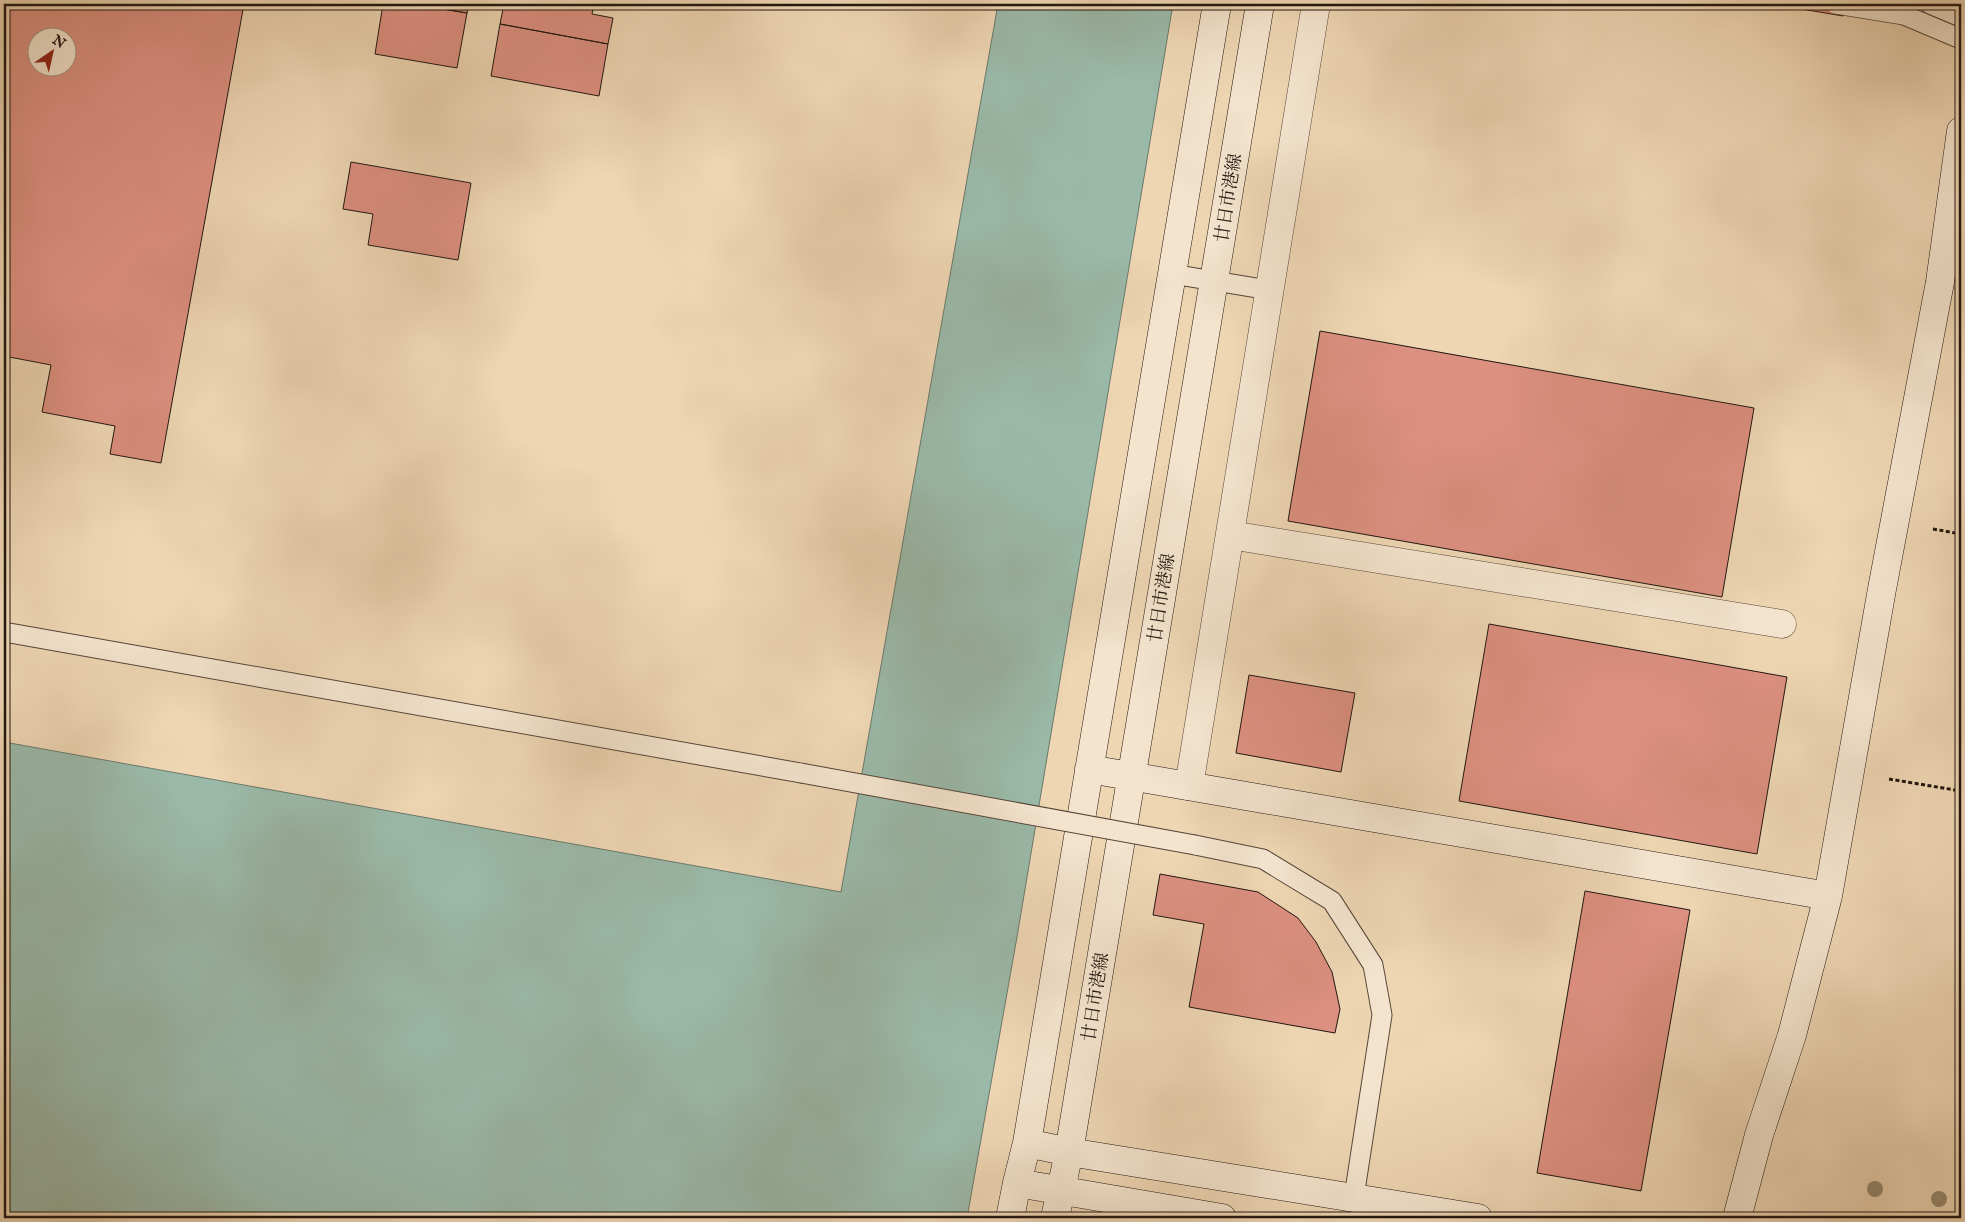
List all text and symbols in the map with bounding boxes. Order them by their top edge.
north arrow [28,28,78,78]
text: N [48,31,69,53]
street label: 廿日市港線 [1211,152,1248,244]
street label: 廿日市港線 [1144,552,1181,644]
street label: 廿日市港線 [1078,951,1115,1043]

